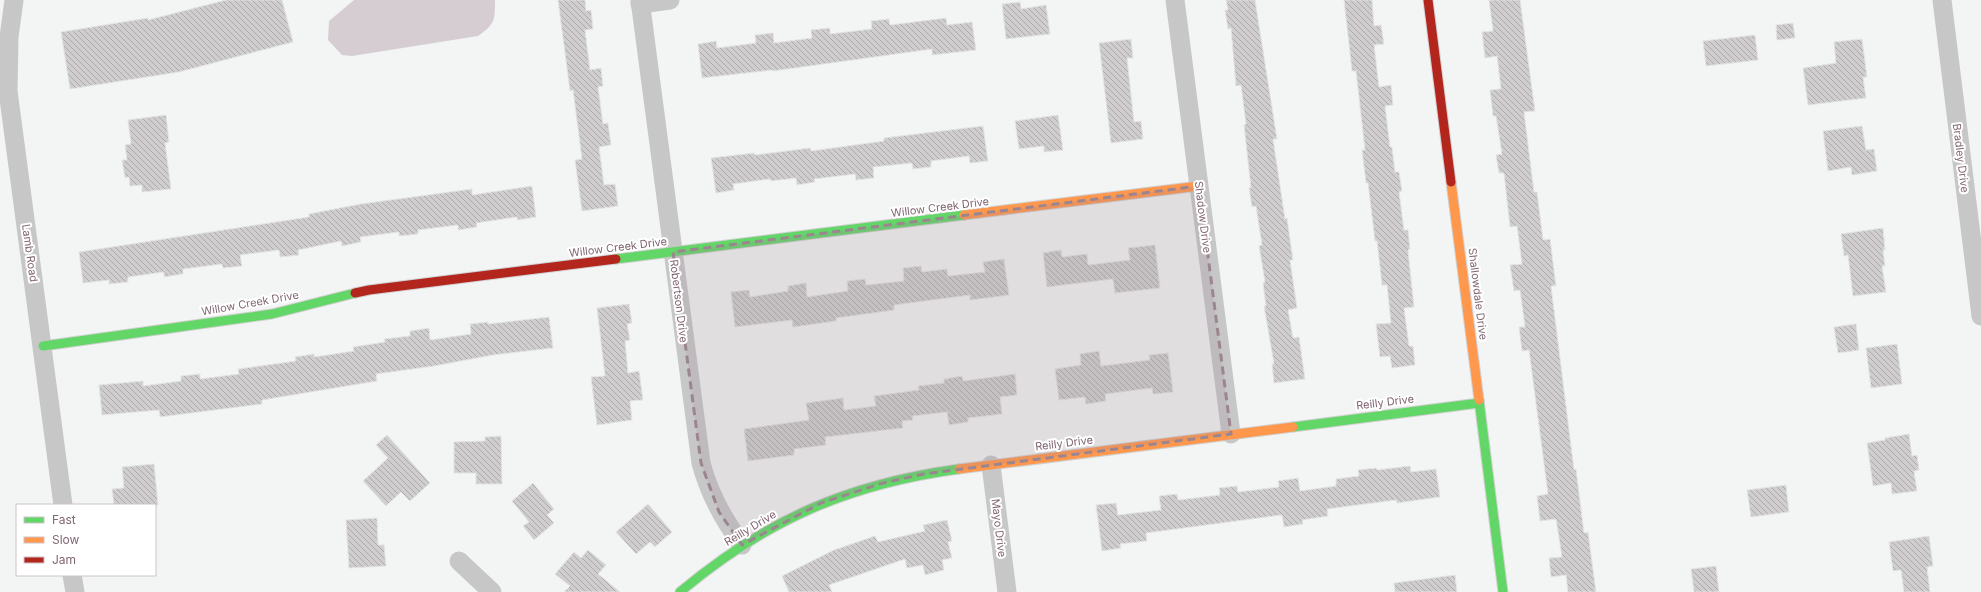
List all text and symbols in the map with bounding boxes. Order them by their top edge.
street label: Bradley Drive [1950,123,1972,193]
street label: Shadow Drive [1192,180,1214,254]
street label: Willow Creek Drive [890,194,990,220]
street label: Lamb Road [19,223,41,283]
street label: Willow Creek Drive [568,234,668,260]
street label: Shallowdale Drive [1465,247,1491,341]
street label: Robertson Drive [667,259,691,343]
street label: Willow Creek Drive [200,288,300,318]
street label: Reilly Drive [1355,392,1415,412]
street label: Reilly Drive [1034,433,1094,453]
street label: Mayo Drive [988,498,1010,558]
legend [16,504,156,576]
street label: Reilly Drive [722,507,778,549]
text: Fast [52,512,76,527]
text: Slow [52,532,80,547]
text: Jam [52,552,76,567]

